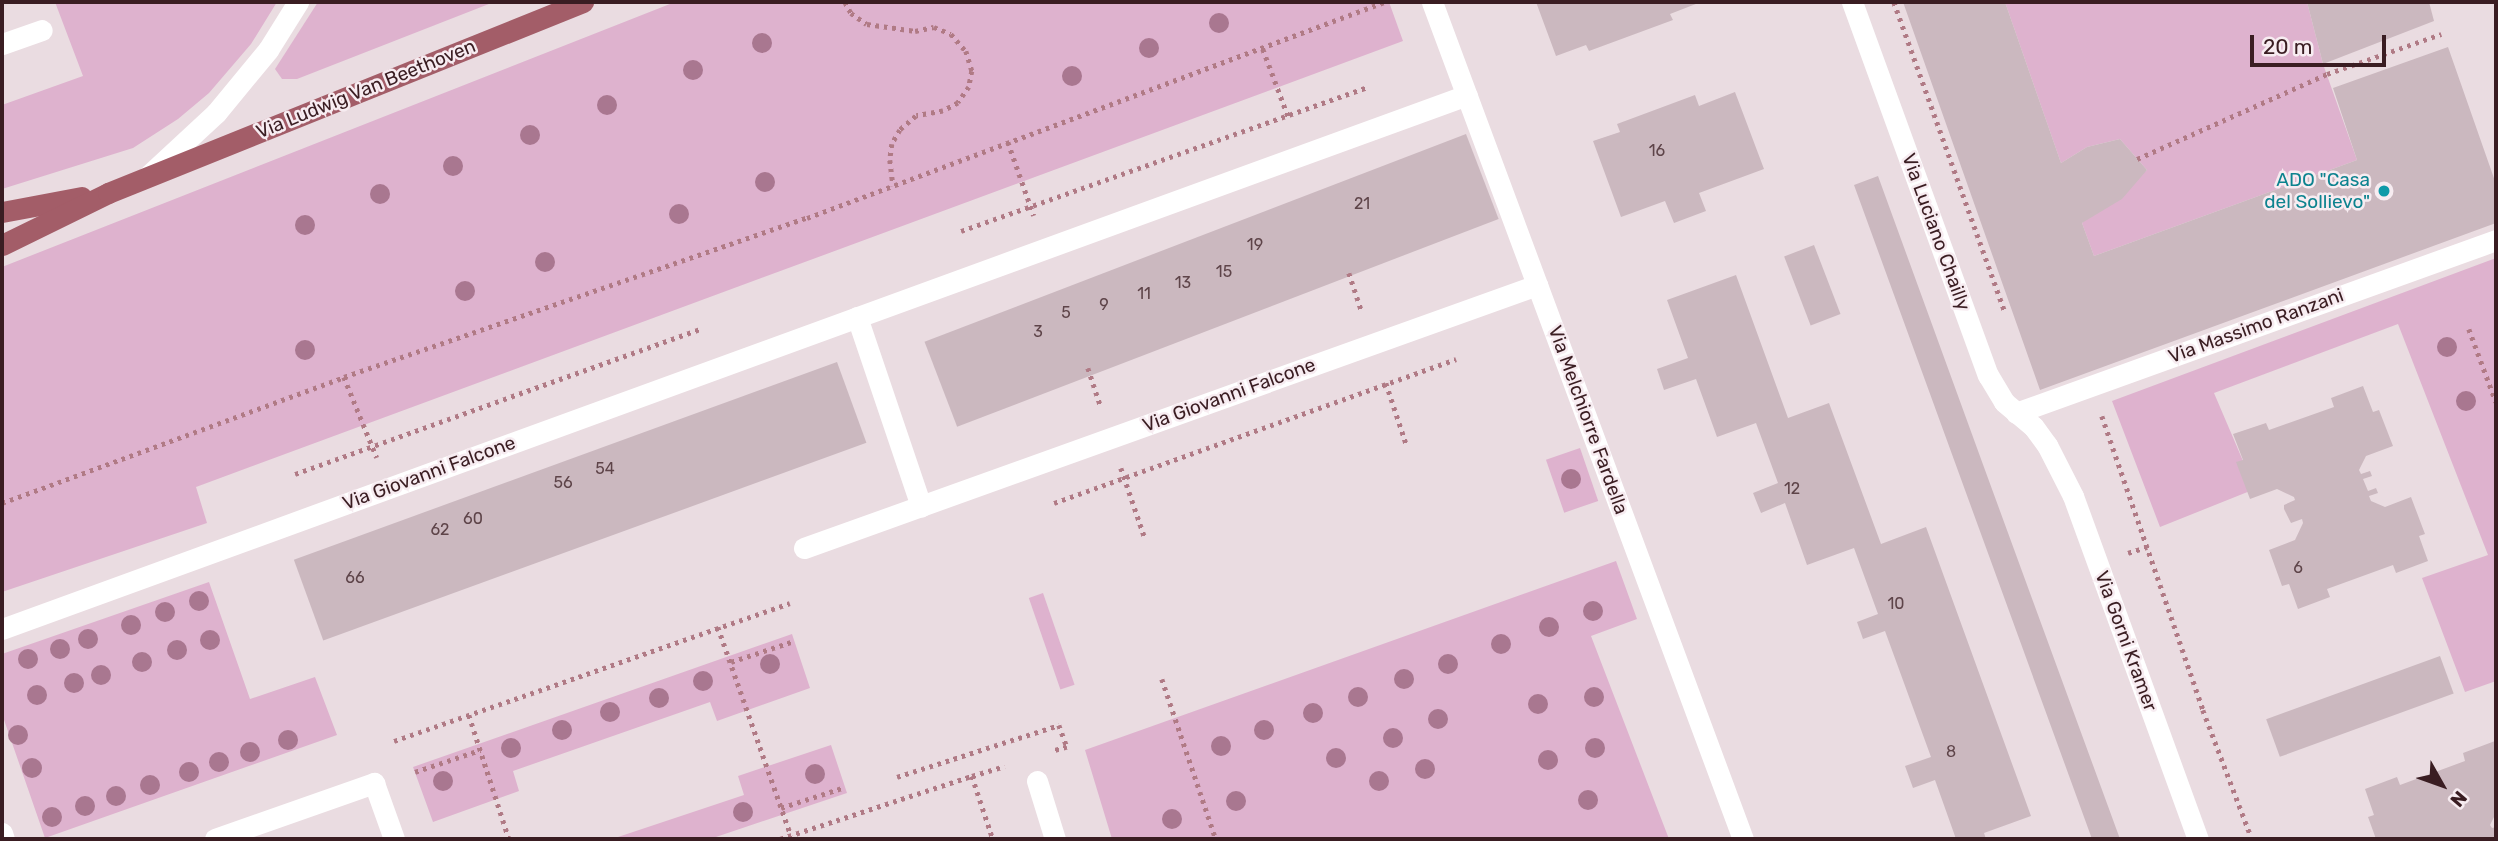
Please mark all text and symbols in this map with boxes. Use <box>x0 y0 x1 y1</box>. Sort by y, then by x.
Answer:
scale bar <box>2253 21 2390 65</box>
street label: Via Ludwig Van Beethoven <box>253 34 479 144</box>
text: 20 m <box>2263 34 2312 59</box>
house number: 16 <box>1649 141 1665 161</box>
street label: Via Luciano Chailly <box>1897 150 1975 314</box>
place label: ADO "Casa del Sollievo" <box>2264 169 2370 213</box>
marker: ADO "Casa del Sollievo" <box>2376 183 2392 199</box>
house number: 21 <box>1354 194 1370 214</box>
house number: 19 <box>1247 235 1263 255</box>
house number: 15 <box>1216 262 1232 282</box>
house number: 13 <box>1175 273 1191 293</box>
house number: 11 <box>1137 284 1151 304</box>
street label: Via Massimo Ranzani <box>2165 284 2347 368</box>
house number: 9 <box>1099 295 1109 315</box>
house number: 5 <box>1061 303 1071 323</box>
house number: 3 <box>1033 322 1043 342</box>
street label: Via Melchiorre Fardella <box>1543 322 1633 518</box>
street label: Via Giovanni Falcone <box>1139 353 1319 437</box>
street label: Via Giovanni Falcone <box>339 431 519 515</box>
house number: 54 <box>595 459 615 479</box>
house number: 56 <box>553 473 573 493</box>
house number: 12 <box>1784 479 1800 499</box>
house number: 60 <box>463 509 483 529</box>
house number: 62 <box>430 520 450 540</box>
house number: 6 <box>2293 558 2303 578</box>
house number: 66 <box>345 568 365 588</box>
street label: Via Gorni Kramer <box>2090 568 2162 714</box>
house number: 10 <box>1887 594 1905 614</box>
house number: 8 <box>1946 742 1956 762</box>
north arrow <box>2407 750 2477 820</box>
text: N <box>2445 786 2472 811</box>

